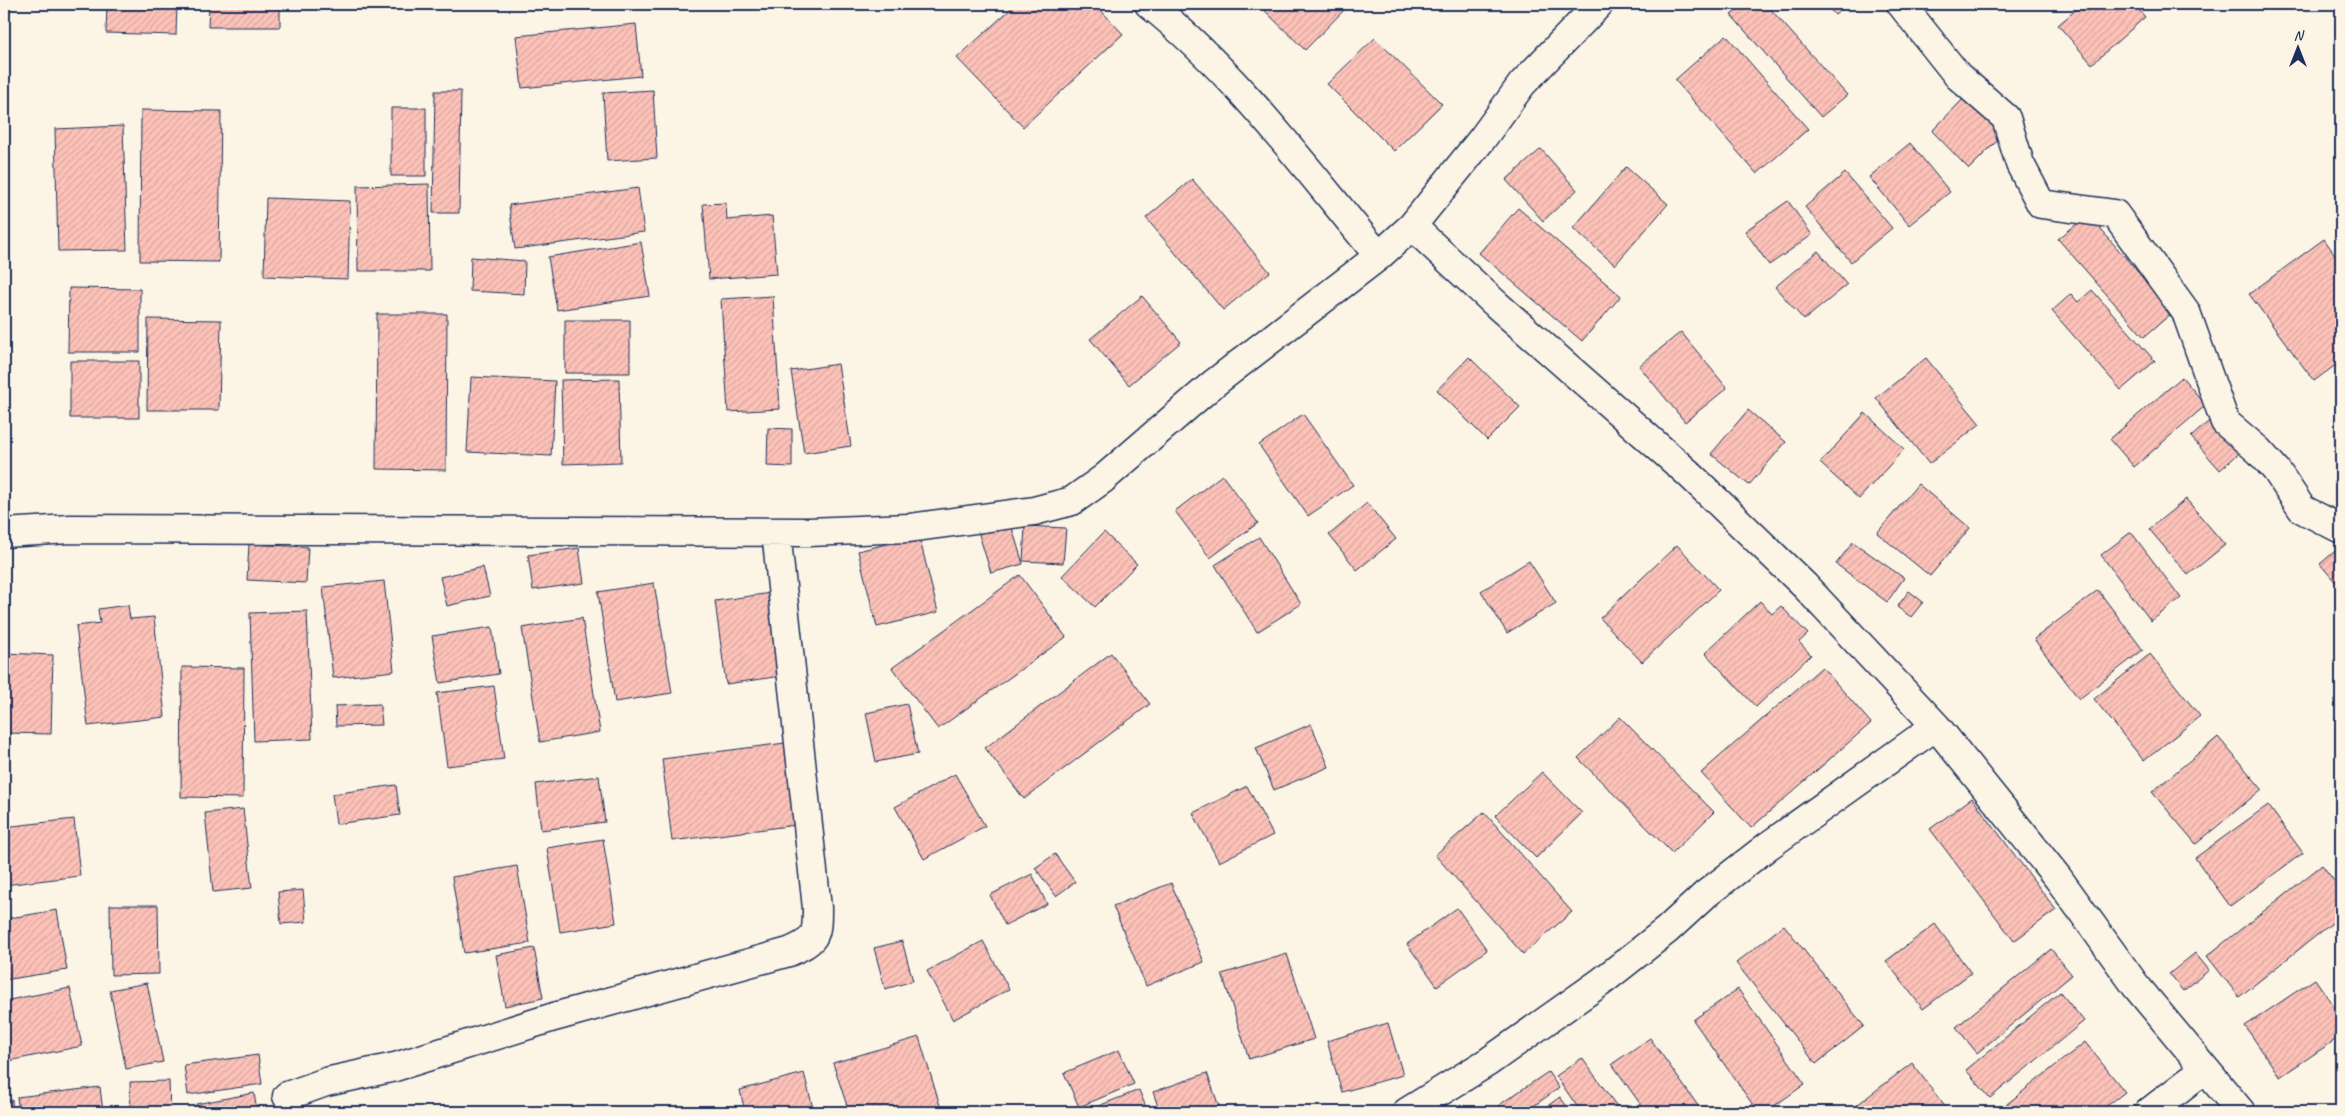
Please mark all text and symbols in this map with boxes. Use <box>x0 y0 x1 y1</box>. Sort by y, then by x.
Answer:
north arrow <box>2272 22 2322 72</box>
text: N <box>2294 27 2305 44</box>

